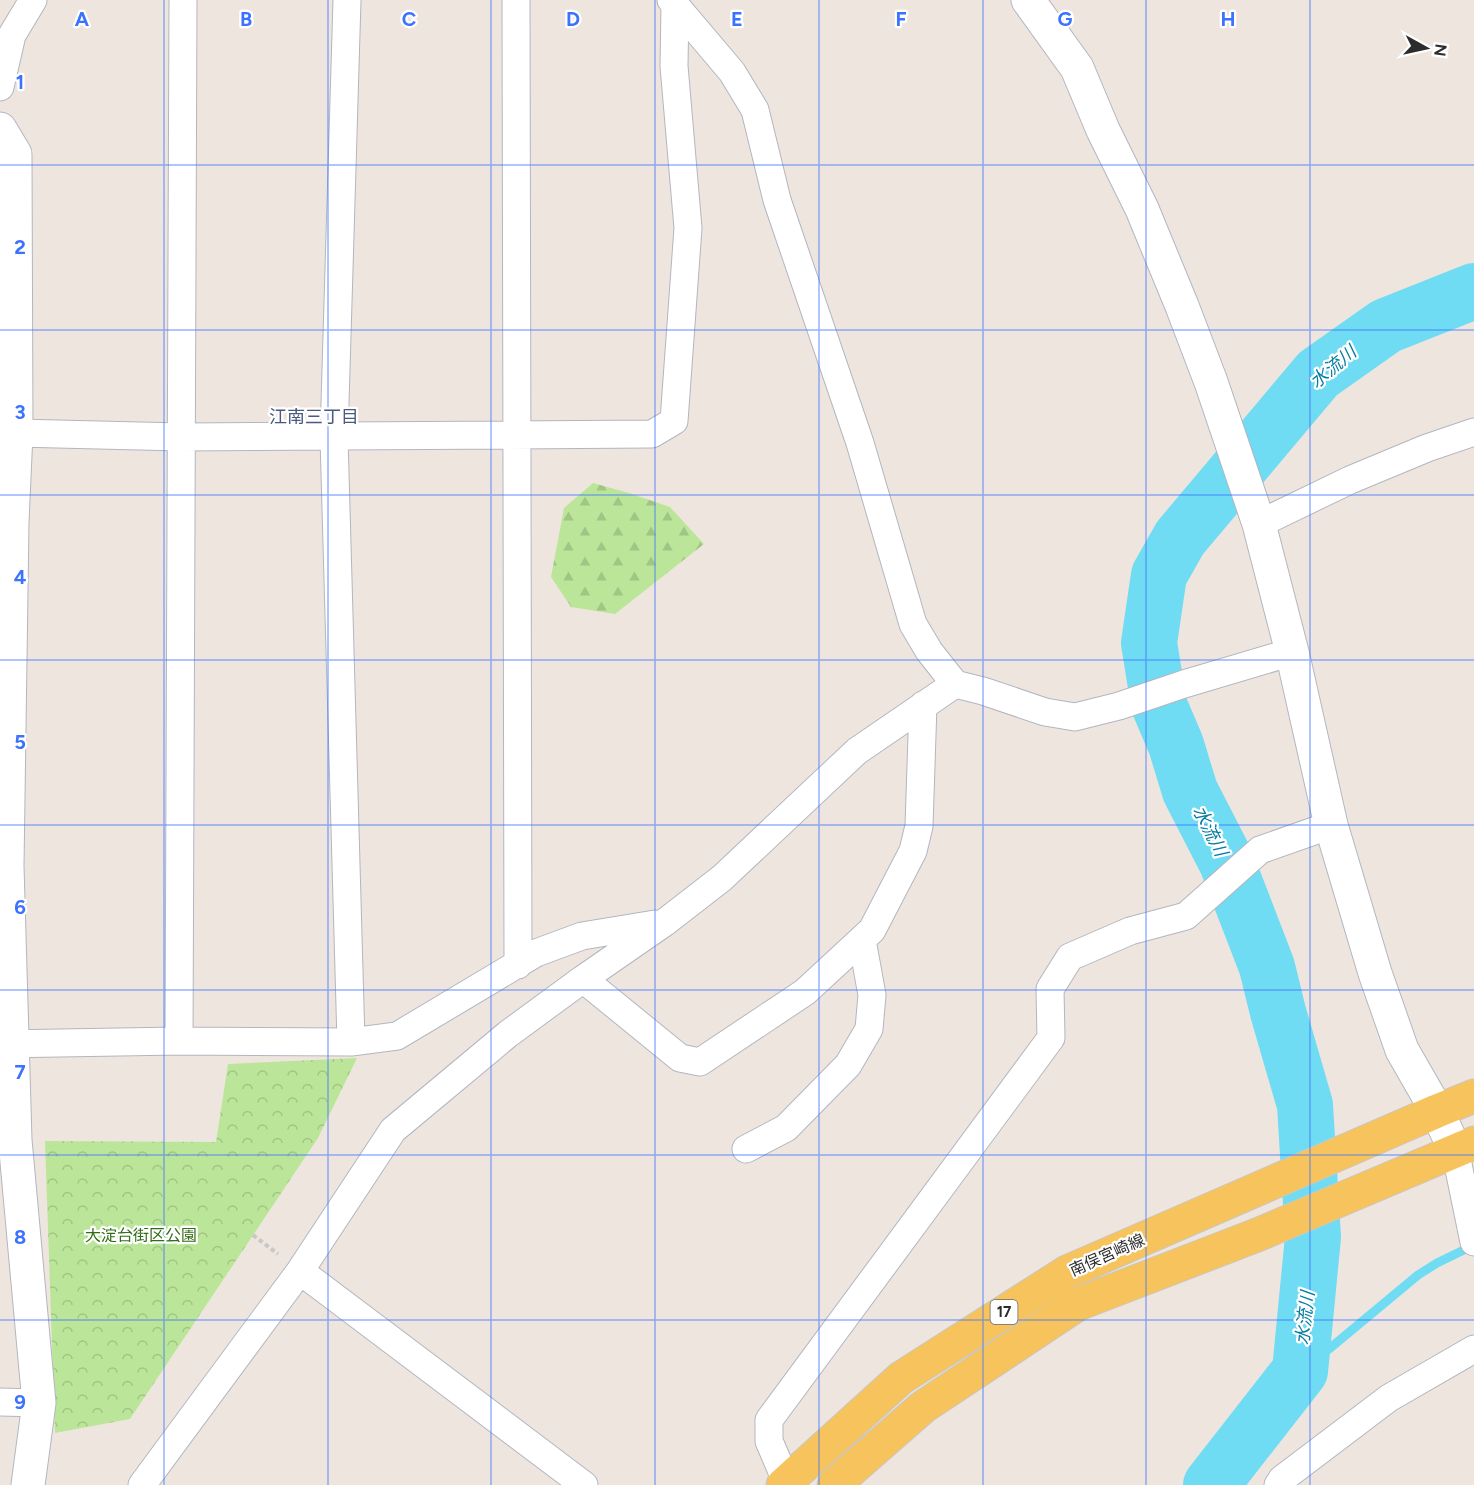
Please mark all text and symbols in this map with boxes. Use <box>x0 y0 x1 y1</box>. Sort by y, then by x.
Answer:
text: A <box>75 7 90 31</box>
text: B <box>240 7 252 31</box>
text: C <box>402 7 416 31</box>
text: D <box>566 7 580 31</box>
text: E <box>731 7 743 31</box>
text: F <box>895 7 907 31</box>
text: G <box>1058 7 1073 31</box>
text: H <box>1221 7 1236 31</box>
north arrow <box>1396 18 1456 78</box>
text: N <box>1430 43 1451 57</box>
text: 1 <box>16 70 24 94</box>
text: 2 <box>14 235 26 259</box>
water label: 水流川 <box>1305 340 1362 393</box>
text: 3 <box>14 400 26 424</box>
district label: 江南三丁目 <box>269 406 359 428</box>
text: 4 <box>14 565 27 589</box>
text: 5 <box>14 730 26 754</box>
water label: 水流川 <box>1188 802 1233 862</box>
text: 6 <box>14 895 26 919</box>
text: 7 <box>14 1060 26 1084</box>
text: 8 <box>14 1225 26 1249</box>
park label: 大淀台街区公園 <box>85 1226 197 1245</box>
street label: 南俣宮崎線 <box>1067 1230 1147 1280</box>
water label: 水流川 <box>1291 1288 1319 1346</box>
road number: 17 <box>990 1300 1018 1324</box>
text: 9 <box>14 1390 26 1414</box>

